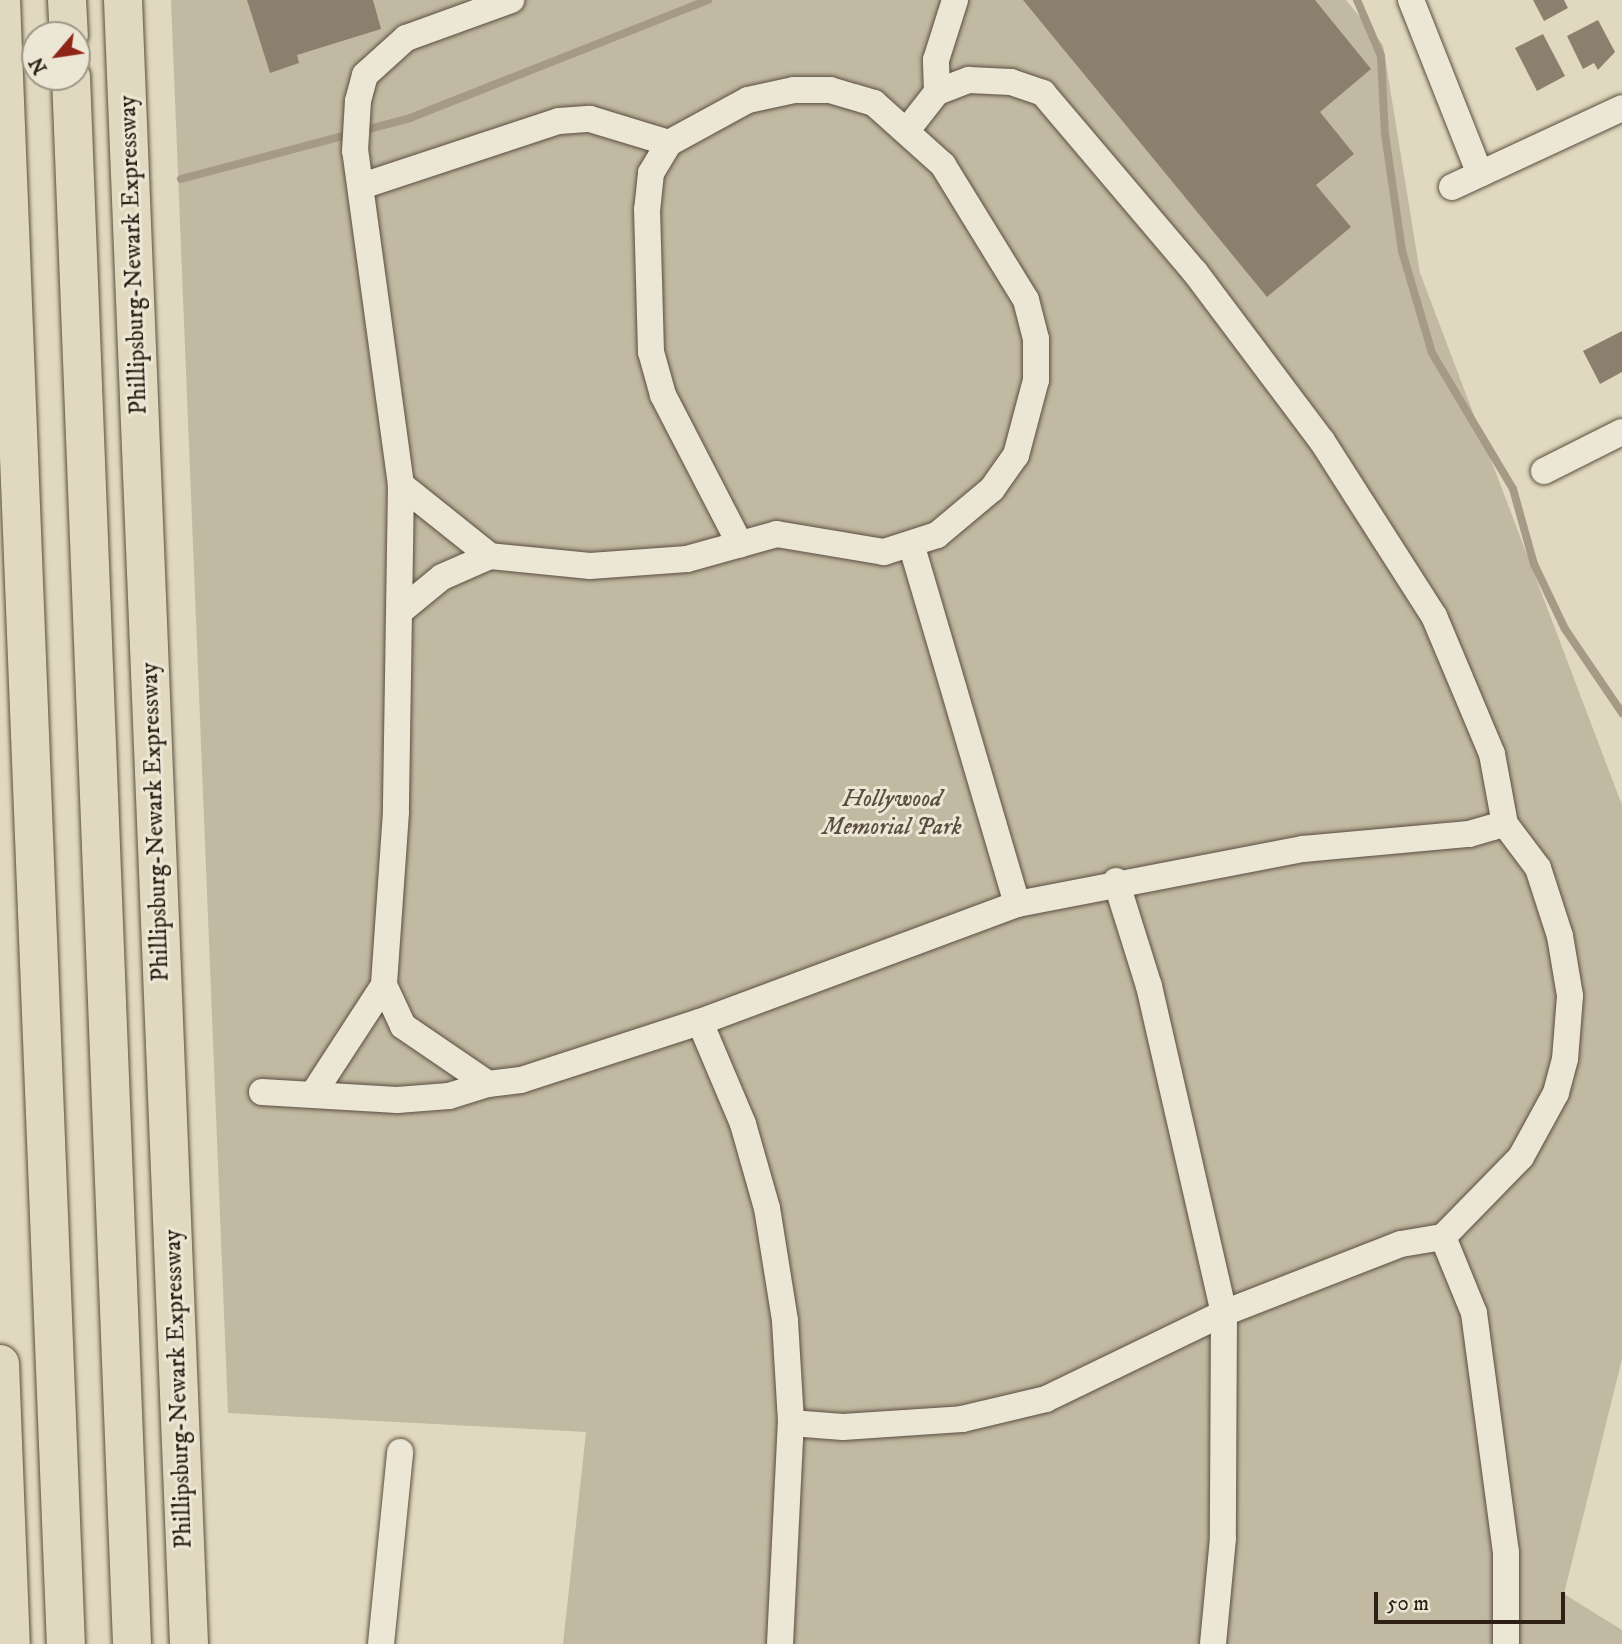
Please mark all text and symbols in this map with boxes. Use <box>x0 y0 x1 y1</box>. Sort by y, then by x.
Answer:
north arrow <box>21 21 91 91</box>
text: N <box>25 53 53 78</box>
street label: Phillipsburg-Newark Expressway <box>114 95 154 415</box>
street label: Phillipsburg-Newark Expressway <box>136 662 176 982</box>
park label: Hollywood Memorial Park <box>822 786 962 842</box>
street label: Phillipsburg-Newark Expressway <box>159 1229 199 1549</box>
scale bar <box>1377 1578 1568 1622</box>
text: 50 m <box>1387 1591 1429 1617</box>

